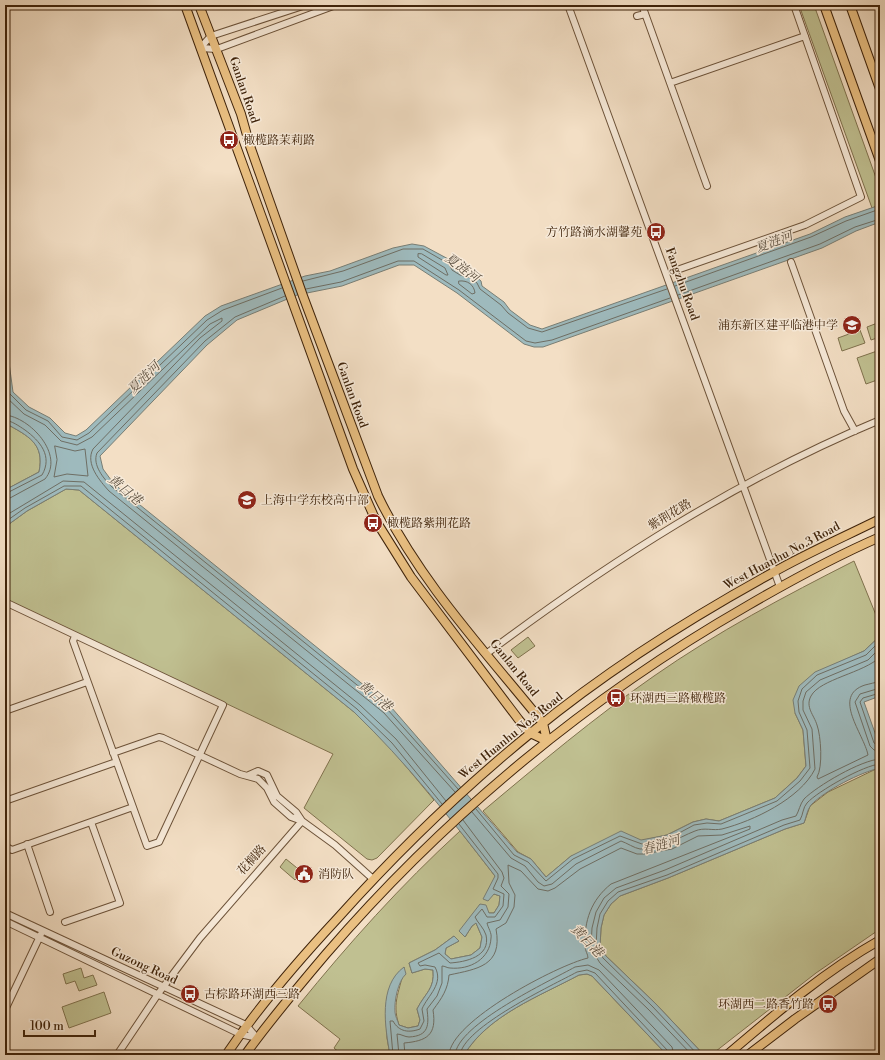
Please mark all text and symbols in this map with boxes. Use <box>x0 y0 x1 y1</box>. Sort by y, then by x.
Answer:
street label: Ganlan Road <box>226 55 262 125</box>
bus stop icon: 橄榄路茉莉路 <box>218 129 240 151</box>
place label: 橄榄路茉莉路 <box>243 133 315 148</box>
bus stop icon: 方竹路滴水湖馨苑 <box>645 221 667 243</box>
place label: 方竹路滴水湖馨苑 <box>546 225 642 240</box>
water label: 夏涟河 <box>753 227 797 256</box>
street label: Fangzhu Road <box>662 245 702 323</box>
water label: 夏涟河 <box>442 250 484 287</box>
school or university icon: 浦东新区建平临港中学 <box>841 314 863 336</box>
place label: 浦东新区建平临港中学 <box>718 318 838 333</box>
water label: 夏涟河 <box>125 357 165 397</box>
street label: Ganlan Road <box>333 360 371 430</box>
water label: 黄日港 <box>105 471 147 510</box>
school or university icon: 上海中学东校高中部 <box>236 489 258 511</box>
place label: 上海中学东校高中部 <box>261 493 369 508</box>
street label: 紫荆花路 <box>646 496 694 534</box>
bus stop icon: 橄榄路紫荆花路 <box>362 512 384 534</box>
place label: 橄榄路紫荆花路 <box>387 516 471 531</box>
street label: West Huanhu No.3 Road <box>720 519 843 594</box>
street label: Ganlan Road <box>486 636 542 700</box>
water label: 黄日港 <box>355 677 397 716</box>
bus stop icon: 环湖西三路橄榄路 <box>605 687 627 709</box>
street label: West Huanhu No.3 Road <box>455 689 566 783</box>
place label: 环湖西三路橄榄路 <box>630 691 726 706</box>
water label: 春涟河 <box>640 831 684 858</box>
street label: 花榈路 <box>234 842 270 878</box>
public building icon: 消防队 <box>293 863 315 885</box>
place label: 消防队 <box>318 867 354 882</box>
water label: 黄日港 <box>568 921 608 962</box>
street label: Guzong Road <box>108 944 180 988</box>
bus stop icon: 古棕路环湖西三路 <box>179 983 201 1005</box>
place label: 古棕路环湖西三路 <box>204 987 300 1002</box>
bus stop icon: 环湖西二路香竹路 <box>817 993 839 1015</box>
place label: 环湖西二路香竹路 <box>718 997 814 1012</box>
scale bar <box>24 1012 95 1038</box>
text: 100 m <box>30 1019 64 1034</box>

